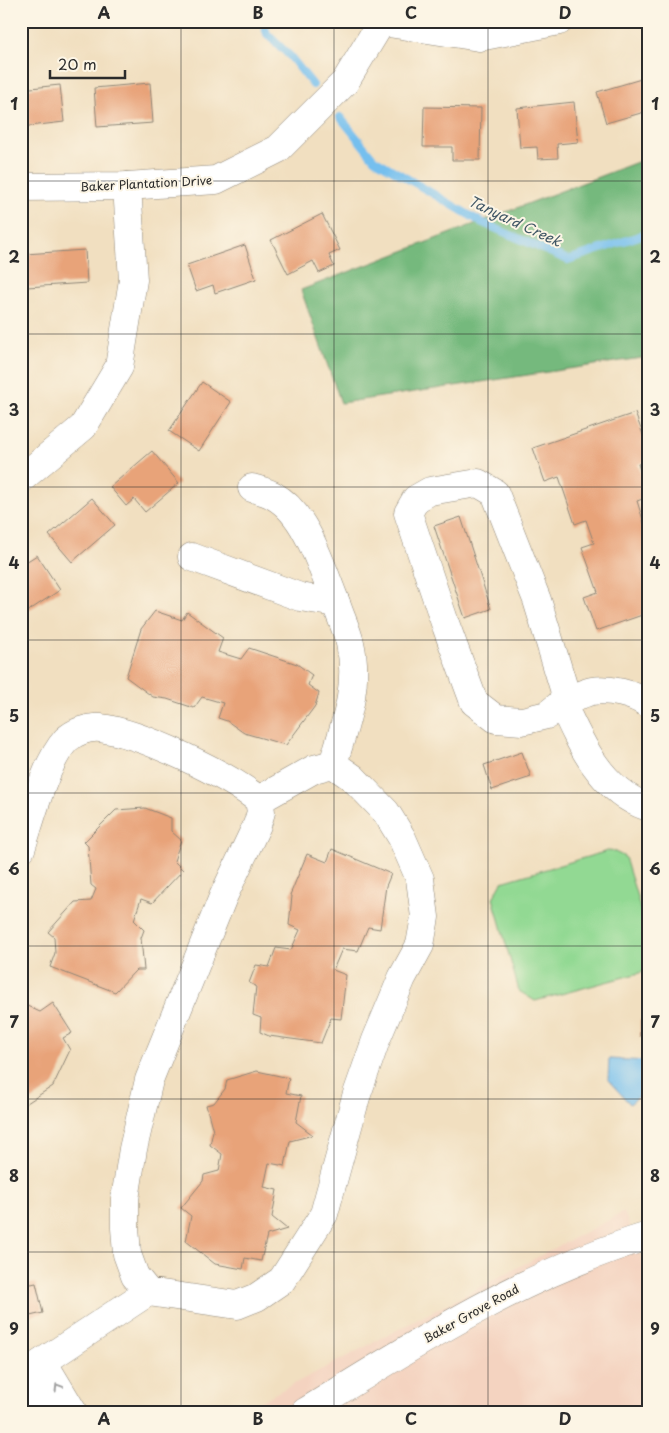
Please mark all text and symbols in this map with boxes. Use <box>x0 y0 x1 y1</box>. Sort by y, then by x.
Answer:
text: A <box>98 0 111 24</box>
text: B <box>253 0 264 24</box>
text: C <box>405 0 417 24</box>
text: D <box>559 0 571 24</box>
scale bar <box>50 48 125 80</box>
text: 20 m <box>58 52 97 75</box>
text: 1 <box>10 91 18 115</box>
text: 1 <box>651 91 659 115</box>
street label: Baker Plantation Drive <box>79 171 213 195</box>
water label: Tanyard Creek <box>465 190 566 252</box>
text: 2 <box>8 244 20 268</box>
text: 2 <box>649 244 661 268</box>
text: 3 <box>9 397 19 421</box>
text: 3 <box>650 397 660 421</box>
text: 4 <box>9 550 20 574</box>
text: 4 <box>650 550 661 574</box>
text: 5 <box>9 703 19 727</box>
text: 5 <box>650 703 660 727</box>
text: 6 <box>8 856 20 880</box>
text: 6 <box>649 856 661 880</box>
text: 7 <box>9 1009 19 1033</box>
text: 7 <box>650 1009 660 1033</box>
text: 8 <box>9 1163 19 1187</box>
text: 8 <box>650 1163 660 1187</box>
street label: Baker Grove Road <box>420 1279 522 1347</box>
text: 9 <box>9 1316 19 1340</box>
text: 9 <box>650 1316 660 1340</box>
one-way arrow <box>55 1383 65 1392</box>
text: A <box>98 1406 111 1430</box>
text: B <box>253 1406 264 1430</box>
text: C <box>405 1406 417 1430</box>
text: D <box>559 1406 571 1430</box>

